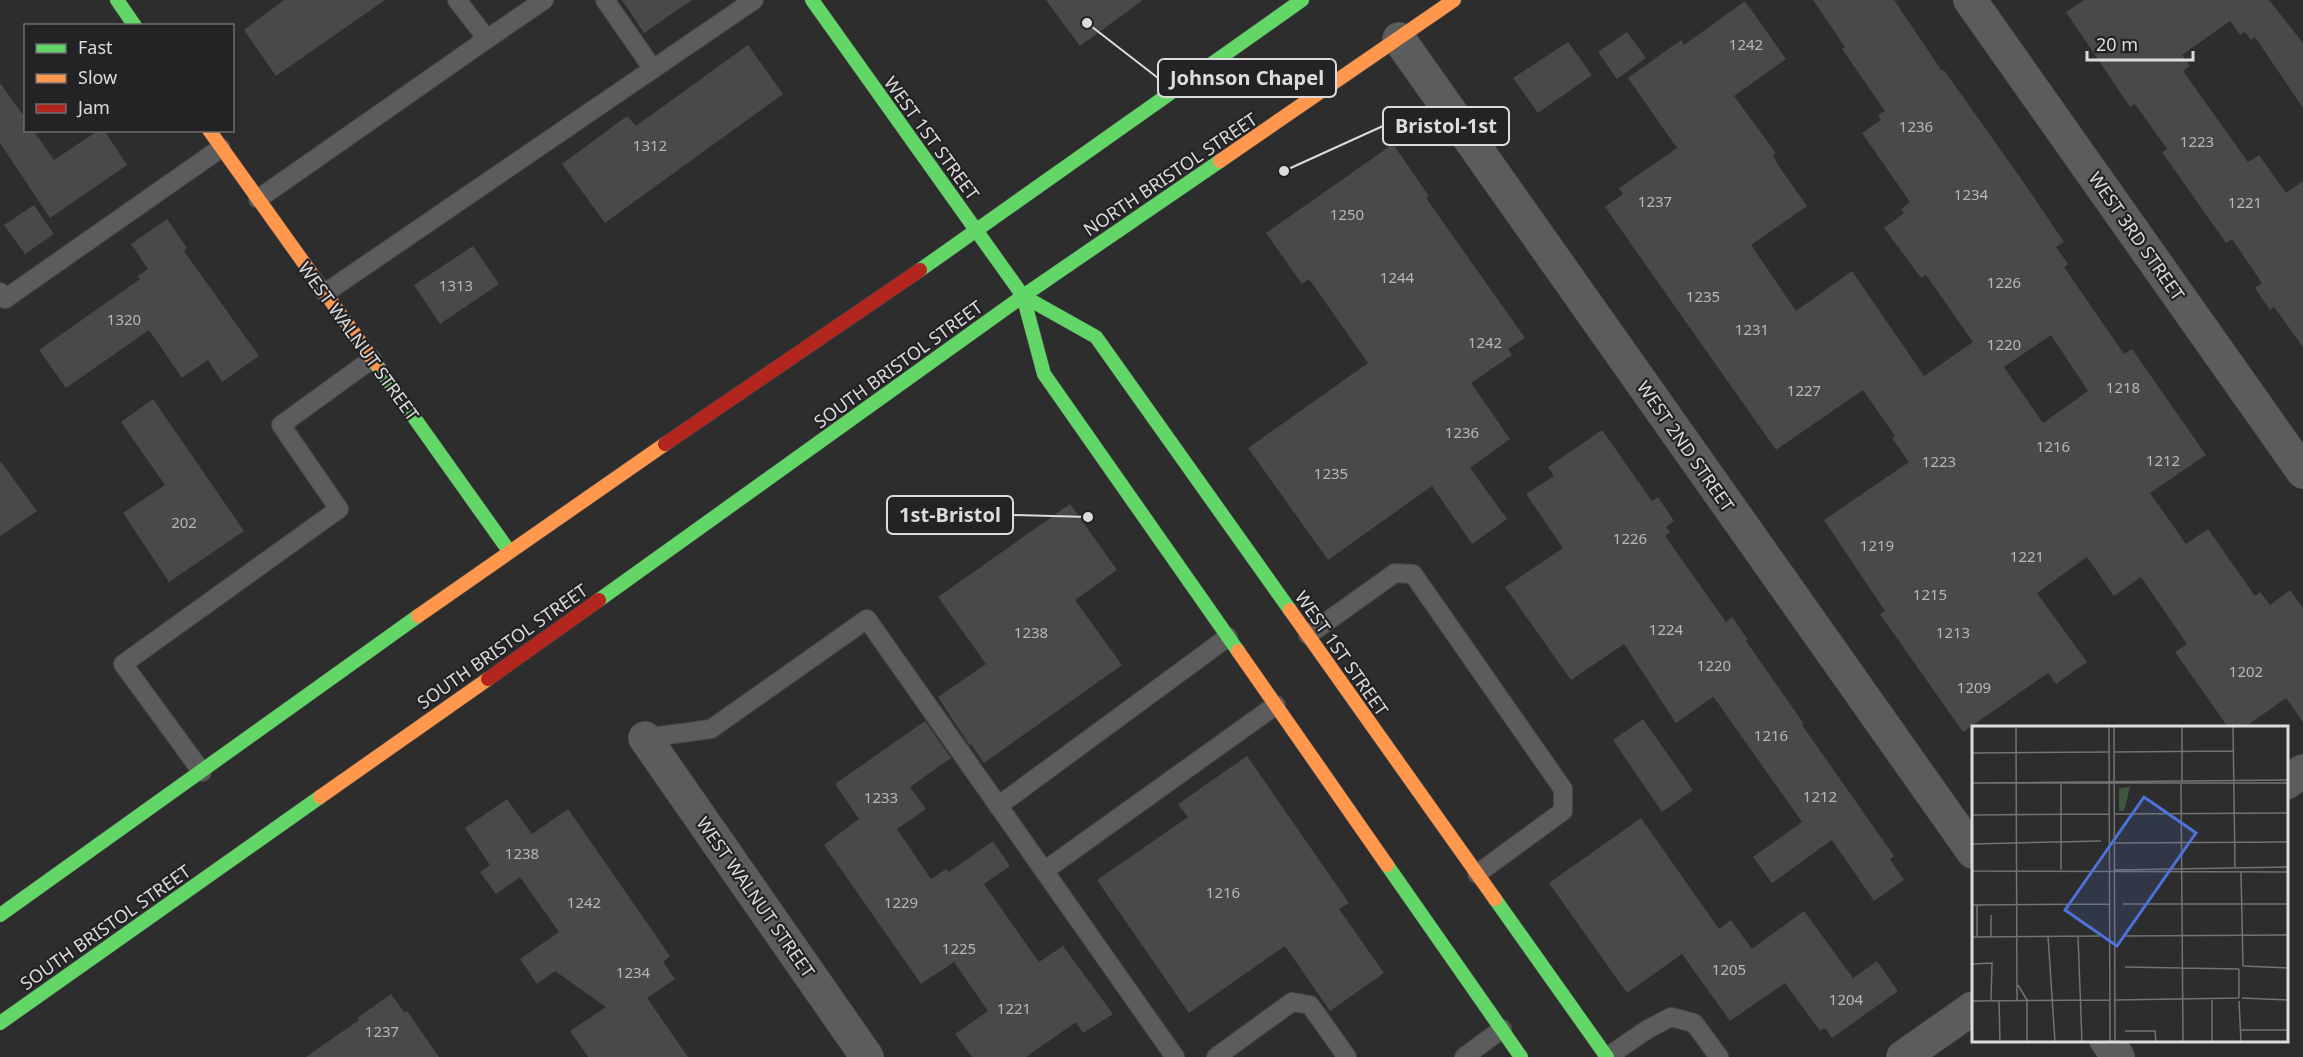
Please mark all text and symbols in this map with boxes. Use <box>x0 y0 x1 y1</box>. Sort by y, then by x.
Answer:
legend <box>24 24 234 132</box>
scale bar <box>2087 24 2194 62</box>
text: 20 m <box>2096 32 2138 56</box>
house number: 1242 <box>1729 34 1763 54</box>
text: Fast <box>78 35 113 59</box>
callout: Johnson Chapel <box>1158 59 1336 97</box>
text: Johnson Chapel <box>1168 64 1324 91</box>
text: Slow <box>78 65 117 89</box>
street label: WEST 1ST STREET <box>879 71 985 205</box>
text: Jam <box>76 95 110 119</box>
street label: NORTH BRISTOL STREET <box>1078 107 1262 241</box>
callout: Bristol-1st <box>1383 107 1509 145</box>
text: Bristol-1st <box>1395 112 1497 139</box>
house number: 1236 <box>1899 116 1933 136</box>
house number: 1223 <box>2180 131 2214 151</box>
house number: 1312 <box>633 135 667 155</box>
street label: WEST 3RD STREET <box>2084 167 2190 305</box>
house number: 1234 <box>1954 184 1989 204</box>
house number: 1237 <box>1638 191 1672 211</box>
house number: 1221 <box>2228 192 2262 212</box>
house number: 1250 <box>1330 204 1364 224</box>
street label: WEST WALNUT STREET <box>293 257 425 425</box>
house number: 1244 <box>1380 267 1415 287</box>
house number: 1226 <box>1987 272 2021 292</box>
house number: 1313 <box>439 275 473 295</box>
house number: 1235 <box>1686 286 1720 306</box>
street label: SOUTH BRISTOL STREET <box>809 295 987 433</box>
house number: 1320 <box>107 309 141 329</box>
house number: 1231 <box>1735 319 1769 339</box>
house number: 1242 <box>1468 332 1502 352</box>
house number: 1220 <box>1987 334 2021 354</box>
street label: WEST 2ND STREET <box>1632 376 1740 516</box>
house number: 1218 <box>2106 377 2140 397</box>
house number: 1227 <box>1787 380 1821 400</box>
house number: 1236 <box>1445 422 1479 442</box>
house number: 1216 <box>2036 436 2070 456</box>
house number: 1212 <box>2146 450 2180 470</box>
house number: 1223 <box>1922 451 1956 471</box>
house number: 1235 <box>1314 463 1348 483</box>
callout: 1st-Bristol <box>887 496 1013 534</box>
text: 1st-Bristol <box>899 501 1001 528</box>
house number: 202 <box>171 512 197 532</box>
house number: 1226 <box>1613 528 1647 548</box>
house number: 1219 <box>1860 535 1894 555</box>
house number: 1221 <box>2010 546 2044 566</box>
street label: SOUTH BRISTOL STREET <box>412 578 592 714</box>
house number: 1215 <box>1913 584 1947 604</box>
street label: WEST 1ST STREET <box>1290 586 1394 720</box>
house number: 1224 <box>1649 619 1684 639</box>
house number: 1238 <box>1014 622 1048 642</box>
house number: 1213 <box>1936 622 1970 642</box>
house number: 1220 <box>1697 655 1731 675</box>
house number: 1202 <box>2229 661 2263 681</box>
house number: 1209 <box>1957 677 1991 697</box>
house number: 1216 <box>1754 725 1788 745</box>
inset map <box>1972 726 2288 1042</box>
house number: 1212 <box>1803 786 1837 806</box>
house number: 1233 <box>864 787 898 807</box>
street label: WEST WALNUT STREET <box>691 812 821 982</box>
house number: 1238 <box>505 843 539 863</box>
street label: SOUTH BRISTOL STREET <box>15 859 195 995</box>
house number: 1216 <box>1206 882 1240 902</box>
house number: 1242 <box>567 892 601 912</box>
house number: 1229 <box>884 892 918 912</box>
house number: 1225 <box>942 938 976 958</box>
house number: 1205 <box>1712 959 1746 979</box>
house number: 1234 <box>616 962 651 982</box>
house number: 1204 <box>1829 989 1864 1009</box>
house number: 1221 <box>997 998 1031 1018</box>
house number: 1237 <box>365 1021 399 1041</box>

